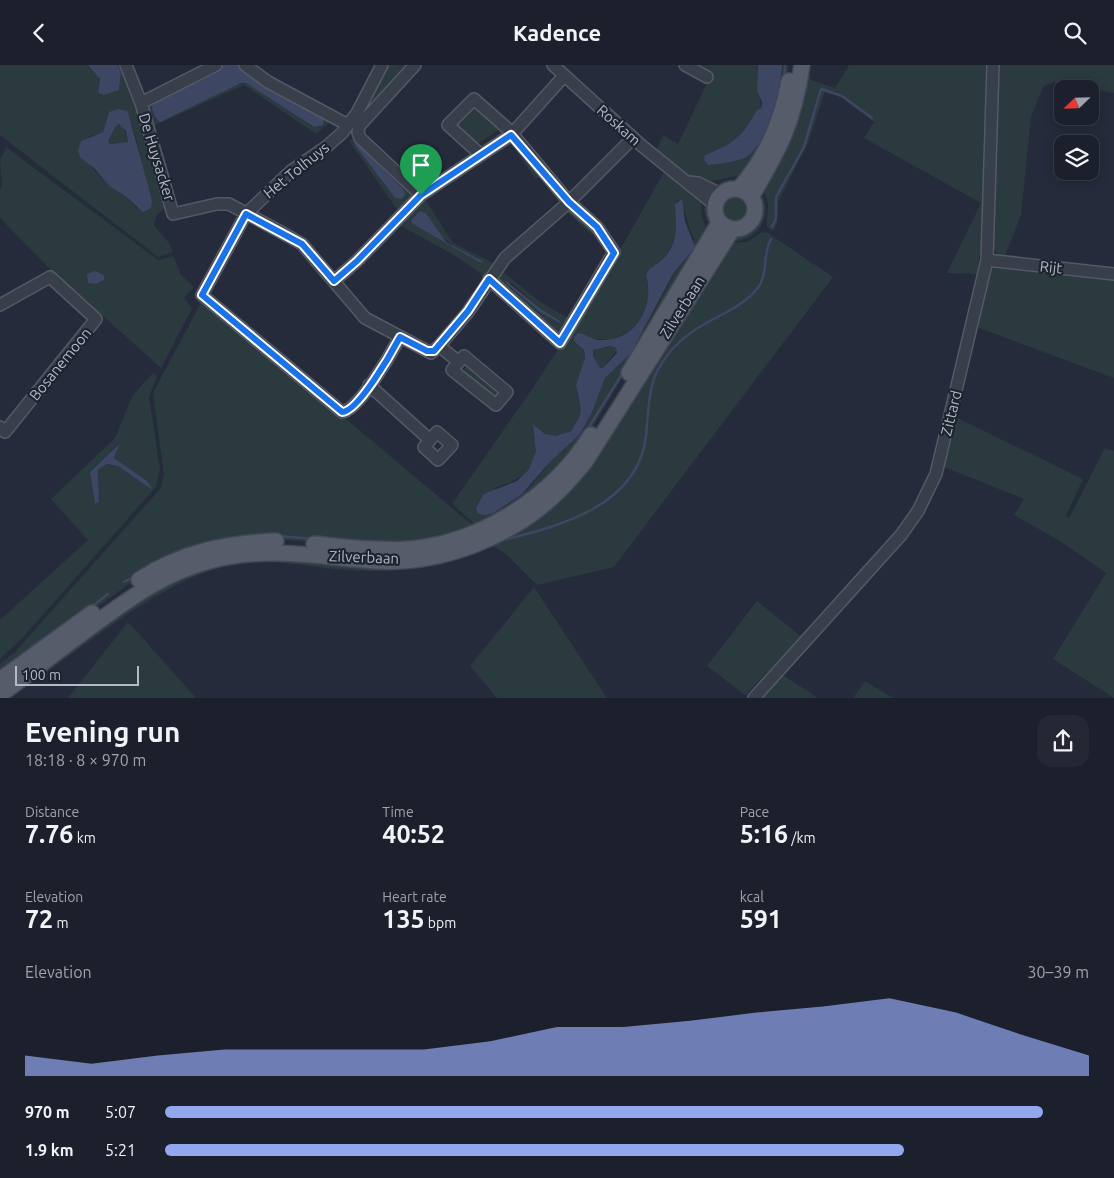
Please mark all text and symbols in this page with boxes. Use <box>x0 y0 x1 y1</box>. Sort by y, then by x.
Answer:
icon: back <box>25 19 53 47</box>
icon: search <box>1061 19 1089 47</box>
text: Kadence <box>513 20 601 45</box>
north arrow <box>1054 80 1099 125</box>
map controls <box>1054 80 1099 180</box>
street label: Roskam <box>594 101 644 149</box>
street label: De Huysacker <box>136 111 179 203</box>
button: layers <box>1054 135 1099 180</box>
street label: Het Tolhuys <box>260 138 332 202</box>
pin <box>400 144 442 195</box>
icon: arrive <box>407 151 435 179</box>
street label: Rijt <box>1039 257 1063 277</box>
street label: Zilverbaan <box>656 273 708 341</box>
street label: Bosanemoon <box>26 324 94 404</box>
street label: Zittard <box>937 389 965 437</box>
street label: Zilverbaan <box>329 547 399 567</box>
scale bar <box>15 663 139 686</box>
text: 100 m <box>22 667 61 683</box>
button: share <box>1037 715 1089 767</box>
text: Evening run <box>25 716 180 747</box>
text: 18:18 · 8 × 970 m <box>25 751 146 769</box>
text: Distance <box>25 804 79 820</box>
text: Time <box>382 804 414 820</box>
text: Pace <box>740 804 769 820</box>
text: 7.76 <box>25 820 73 848</box>
text: 40:52 <box>382 820 445 848</box>
text: 5:16 <box>740 820 788 848</box>
text: km <box>73 830 96 846</box>
text: /km <box>788 830 816 846</box>
text: Elevation <box>25 889 83 905</box>
text: Heart rate <box>382 889 447 905</box>
text: kcal <box>740 889 764 905</box>
text: 72 <box>25 905 53 933</box>
text: 135 <box>382 905 425 933</box>
text: 591 <box>740 905 782 933</box>
text: m <box>53 915 69 931</box>
text: bpm <box>425 915 456 931</box>
text: Elevation <box>25 963 92 981</box>
text: 30–39 m <box>1027 963 1089 981</box>
text: 970 m <box>25 1103 70 1121</box>
text: 5:07 <box>105 1103 136 1121</box>
text: 1.9 km <box>25 1141 74 1159</box>
text: 5:21 <box>105 1141 136 1159</box>

